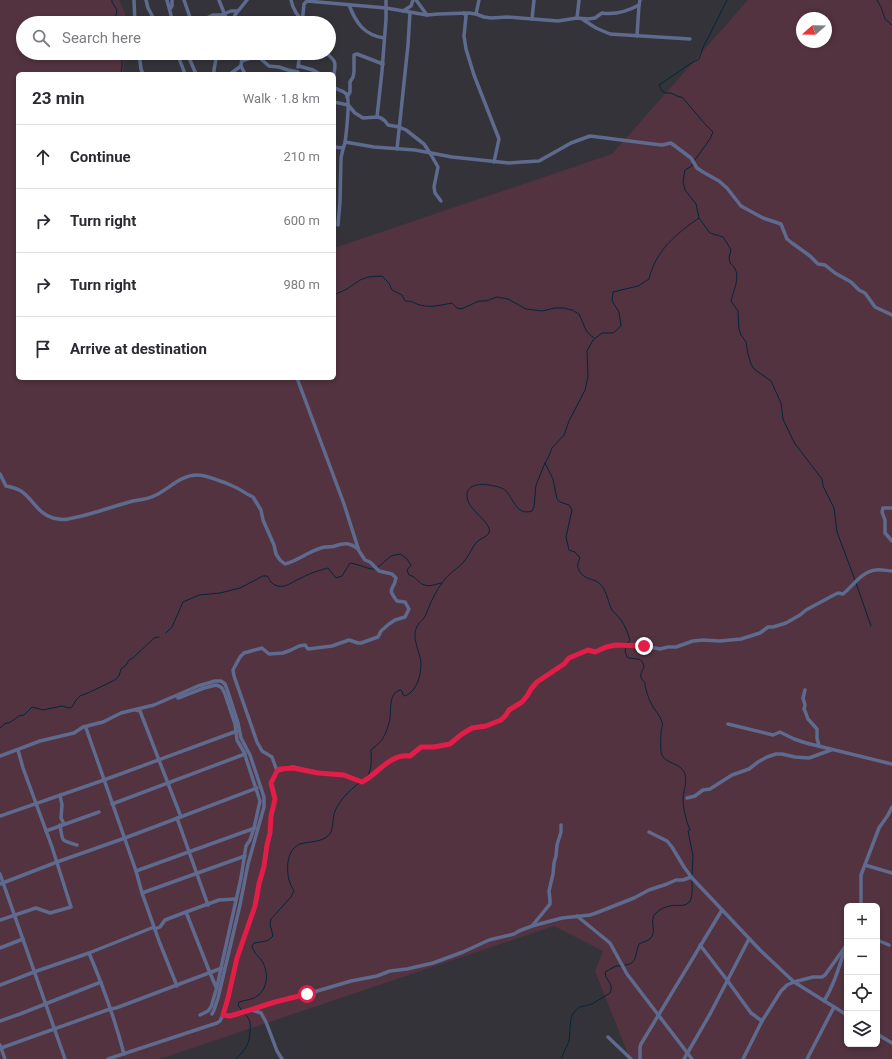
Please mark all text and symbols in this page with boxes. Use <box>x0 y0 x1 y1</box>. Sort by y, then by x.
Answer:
north arrow <box>796 12 832 48</box>
search box <box>16 16 336 60</box>
icon: search <box>30 27 52 49</box>
text: Search here <box>62 29 141 47</box>
text: 23 min <box>32 88 85 108</box>
text: Walk · 1.8 km <box>243 91 320 106</box>
icon: ahead <box>32 146 54 168</box>
text: Continue <box>70 148 131 166</box>
text: 210 m <box>283 149 320 164</box>
icon: right <box>32 210 54 232</box>
text: Turn right <box>70 212 136 230</box>
text: 600 m <box>283 213 320 228</box>
icon: right <box>32 274 54 296</box>
text: Turn right <box>70 276 136 294</box>
text: 980 m <box>283 277 320 292</box>
icon: arrive <box>32 338 54 360</box>
text: Arrive at destination <box>70 340 207 358</box>
route end <box>635 637 653 655</box>
map controls <box>844 903 880 1047</box>
button: + <box>844 903 880 939</box>
button: − <box>844 939 880 975</box>
button: locate <box>844 975 880 1011</box>
route start <box>298 985 316 1003</box>
button: layers <box>844 1011 880 1047</box>

